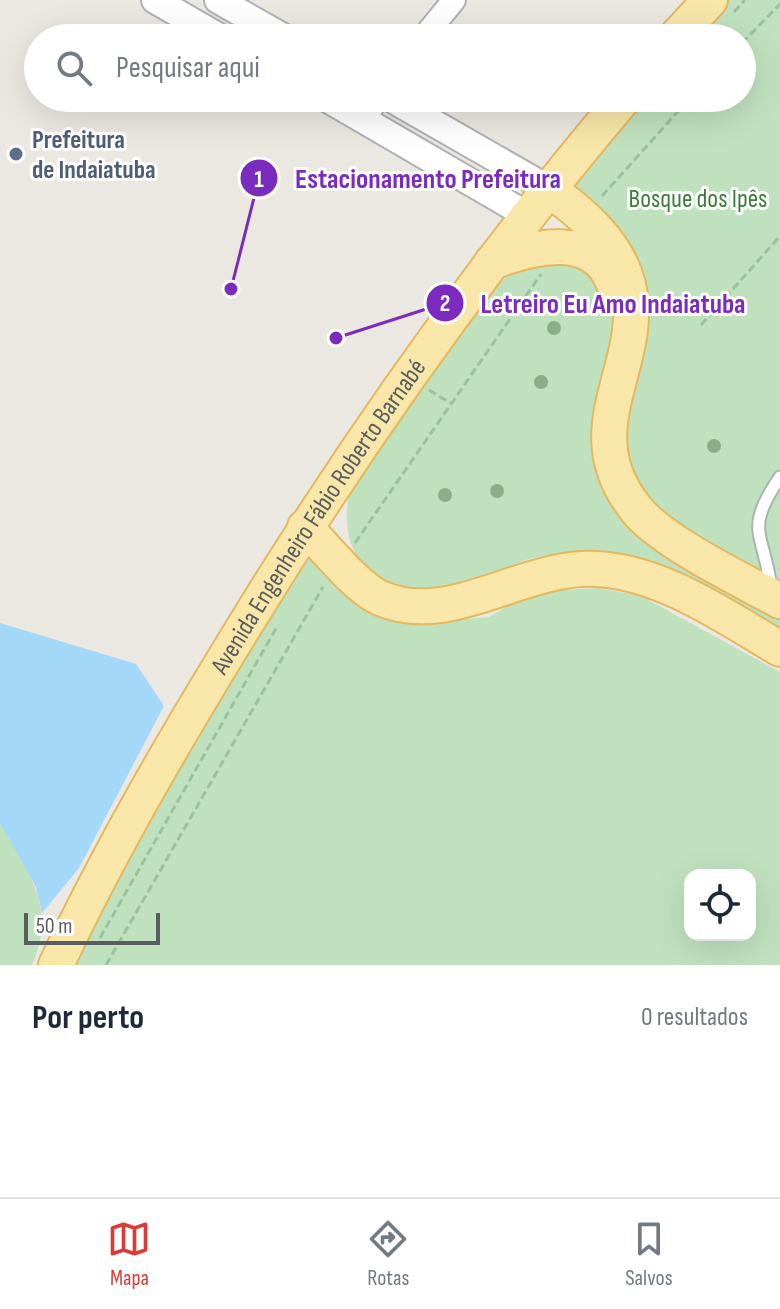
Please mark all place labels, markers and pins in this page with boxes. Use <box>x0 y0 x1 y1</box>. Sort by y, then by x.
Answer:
place label: Prefeitura de Indaiatuba <box>32 125 156 186</box>
marker: Prefeitura de Indaiatuba <box>7 145 25 163</box>
callout: Estacionamento Prefeitura <box>239 152 577 204</box>
callout: Letreiro Eu Amo Indaiatuba <box>425 277 762 329</box>

